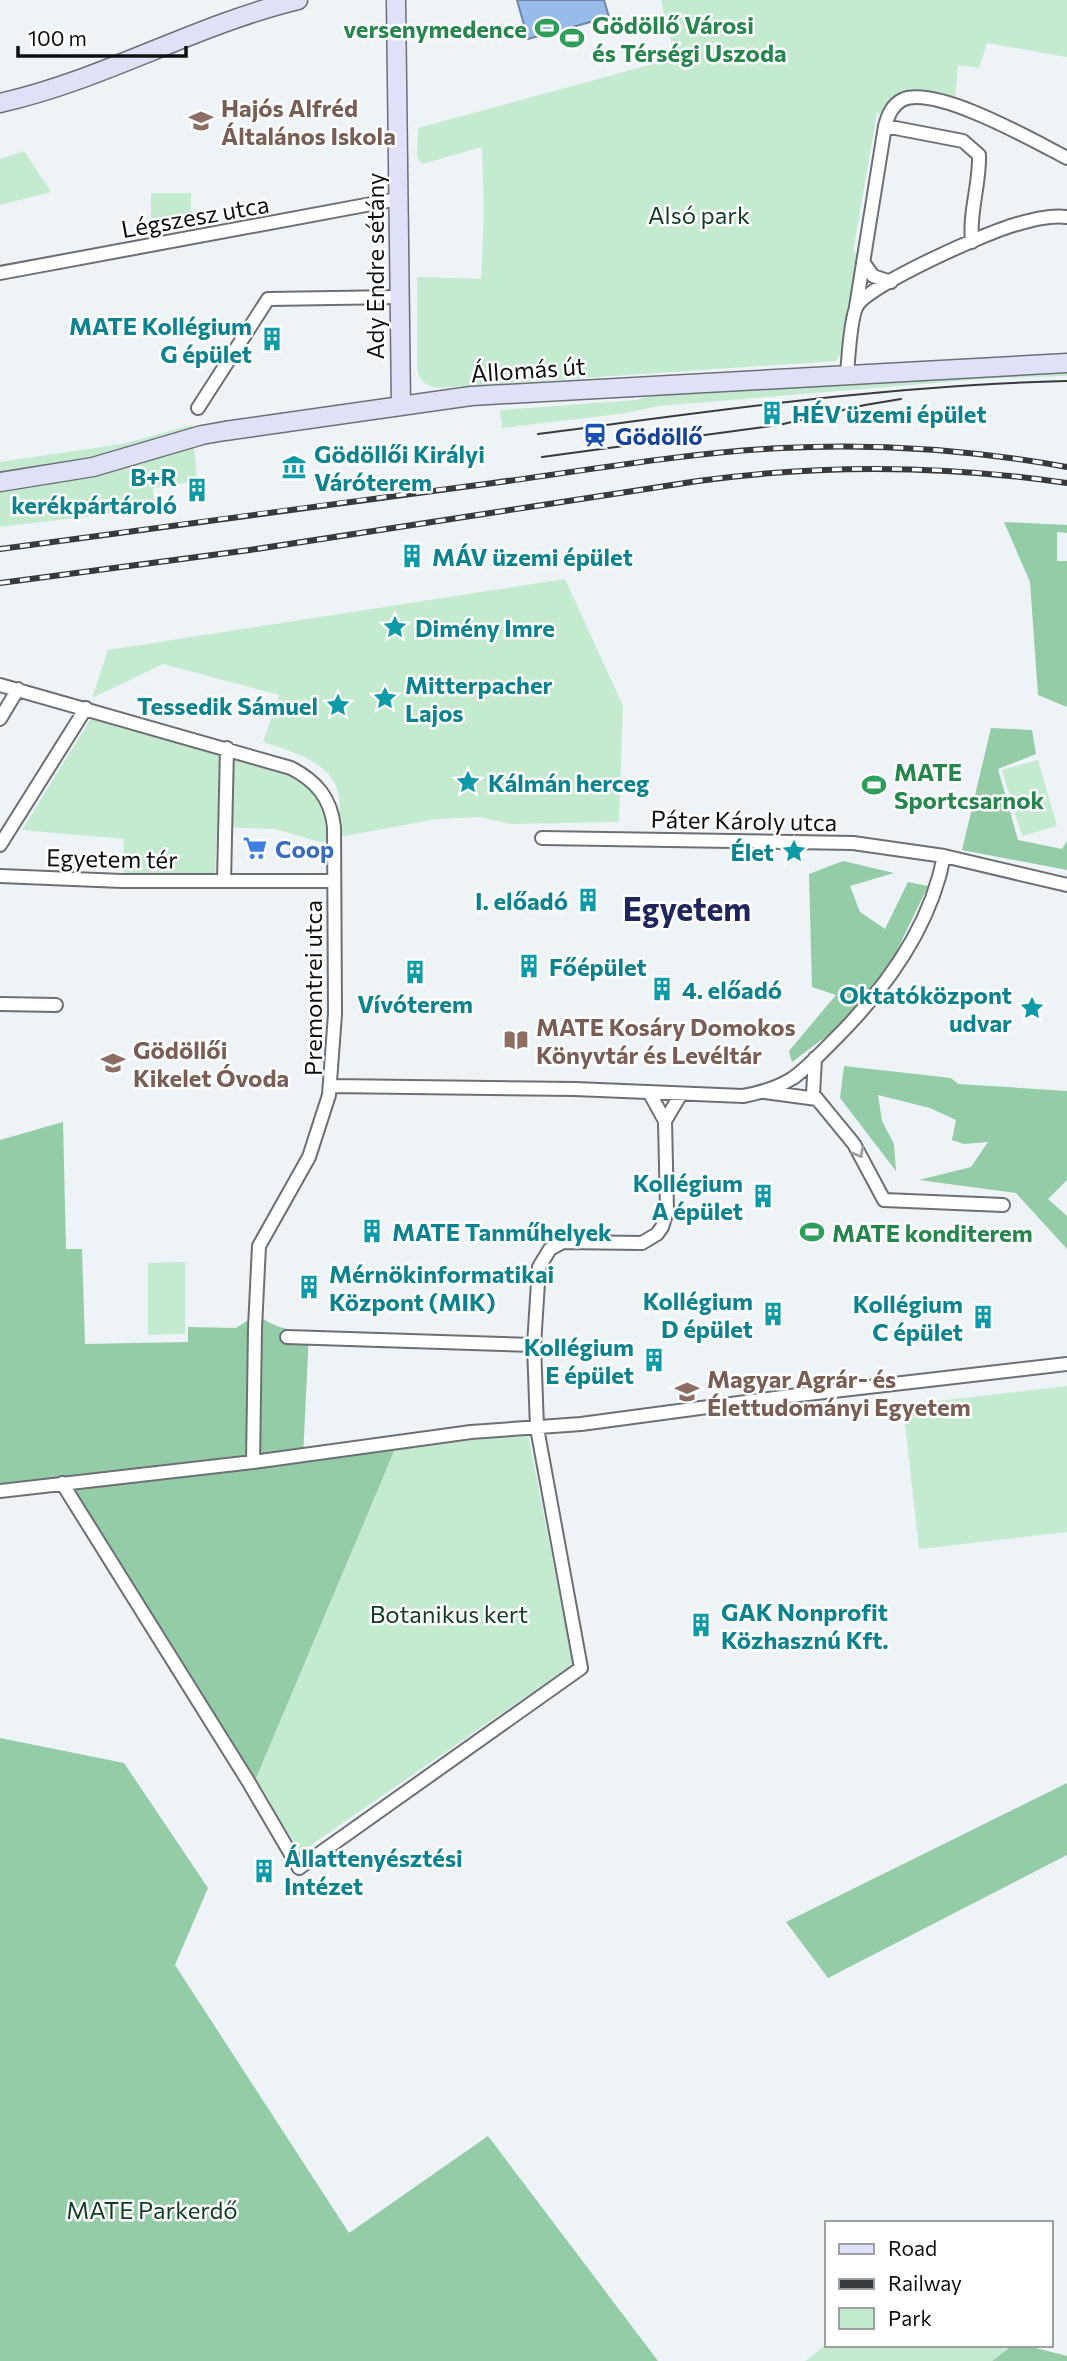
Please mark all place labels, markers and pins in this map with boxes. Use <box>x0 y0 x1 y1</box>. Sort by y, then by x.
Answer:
place label: Gödöllő Városi és Térségi Uszoda <box>592 10 787 67</box>
place label: versenymedence <box>343 14 527 43</box>
sports icon: versenymedence <box>533 14 561 42</box>
sports icon: Gödöllő Városi és Térségi Uszoda <box>558 24 586 52</box>
place label: Hajós Alfréd Általános Iskola <box>221 93 396 150</box>
school or university icon: Hajós Alfréd Általános Iskola <box>187 107 215 135</box>
place label: MATE Kollégium G épület <box>69 311 252 368</box>
building icon: MATE Kollégium G épület <box>258 325 286 353</box>
building icon: HÉV üzemi épület <box>758 399 786 427</box>
place label: HÉV üzemi épület <box>792 399 987 428</box>
station icon: Gödöllő <box>581 421 609 449</box>
place label: Gödöllő <box>615 421 703 450</box>
place label: Gödöllői Királyi Váróterem <box>314 439 485 496</box>
museum icon: Gödöllői Királyi Váróterem <box>280 453 308 481</box>
place label: B+R kerékpártároló <box>11 462 177 519</box>
building icon: B+R kerékpártároló <box>183 476 211 504</box>
building icon: MÁV üzemi épület <box>398 542 426 570</box>
place label: MÁV üzemi épület <box>432 542 633 571</box>
place icon: Dimény Imre <box>381 613 409 641</box>
place label: Dimény Imre <box>415 613 555 642</box>
place label: Mitterpacher Lajos <box>405 670 553 727</box>
place icon: Mitterpacher Lajos <box>371 684 399 712</box>
place label: Tessedik Sámuel <box>137 691 318 720</box>
place icon: Tessedik Sámuel <box>324 691 352 719</box>
place label: MATE Sportcsarnok <box>894 757 1044 814</box>
place icon: Kálmán herceg <box>454 768 482 796</box>
place label: Kálmán herceg <box>488 768 649 797</box>
sports icon: MATE Sportcsarnok <box>860 771 888 799</box>
supermarket icon: Coop <box>241 834 269 862</box>
place label: Coop <box>275 834 334 863</box>
place label: Élet <box>730 837 774 866</box>
place icon: Élet <box>780 837 808 865</box>
place label: I. előadó <box>475 886 568 915</box>
building icon: I. előadó <box>574 886 602 914</box>
building icon: Főépület <box>515 952 543 980</box>
place label: Főépület <box>549 952 647 981</box>
building icon: Vívóterem <box>401 958 429 986</box>
building icon: 4. előadó <box>648 975 676 1003</box>
place label: 4. előadó <box>682 975 782 1004</box>
place label: Oktatóközpont udvar <box>839 980 1012 1037</box>
place label: Vívóterem <box>357 989 473 1018</box>
place icon: Oktatóközpont udvar <box>1018 994 1046 1022</box>
place label: MATE Kosáry Domokos Könyvtár és Levéltár <box>536 1012 796 1069</box>
library icon: MATE Kosáry Domokos Könyvtár és Levéltár <box>502 1026 530 1054</box>
place label: Gödöllői Kikelet Óvoda <box>133 1035 289 1092</box>
school or university icon: Gödöllői Kikelet Óvoda <box>99 1049 127 1077</box>
place label: Kollégium A épület <box>633 1168 743 1225</box>
building icon: Kollégium A épület <box>749 1182 777 1210</box>
building icon: MATE Tanműhelyek <box>358 1217 386 1245</box>
place label: MATE Tanműhelyek <box>392 1217 612 1246</box>
sports icon: MATE konditerem <box>798 1218 826 1246</box>
place label: MATE konditerem <box>832 1218 1033 1247</box>
place label: Mérnökinformatikai Központ (MIK) <box>329 1259 554 1316</box>
building icon: Mérnökinformatikai Központ (MIK) <box>295 1273 323 1301</box>
place label: Kollégium D épület <box>643 1286 753 1343</box>
place label: Kollégium C épület <box>853 1289 963 1346</box>
building icon: Kollégium D épület <box>759 1300 787 1328</box>
building icon: Kollégium C épület <box>969 1303 997 1331</box>
place label: Kollégium E épület <box>524 1332 634 1389</box>
building icon: Kollégium E épület <box>640 1346 668 1374</box>
place label: Magyar Agrár- és Élettudományi Egyetem <box>707 1364 971 1421</box>
school or university icon: Magyar Agrár- és Élettudományi Egyetem <box>673 1378 701 1406</box>
place label: GAK Nonprofit Közhasznú Kft. <box>721 1597 889 1654</box>
building icon: GAK Nonprofit Közhasznú Kft. <box>687 1611 715 1639</box>
place label: Állattenyésztési Intézet <box>284 1843 463 1900</box>
building icon: Állattenyésztési Intézet <box>250 1857 278 1885</box>

